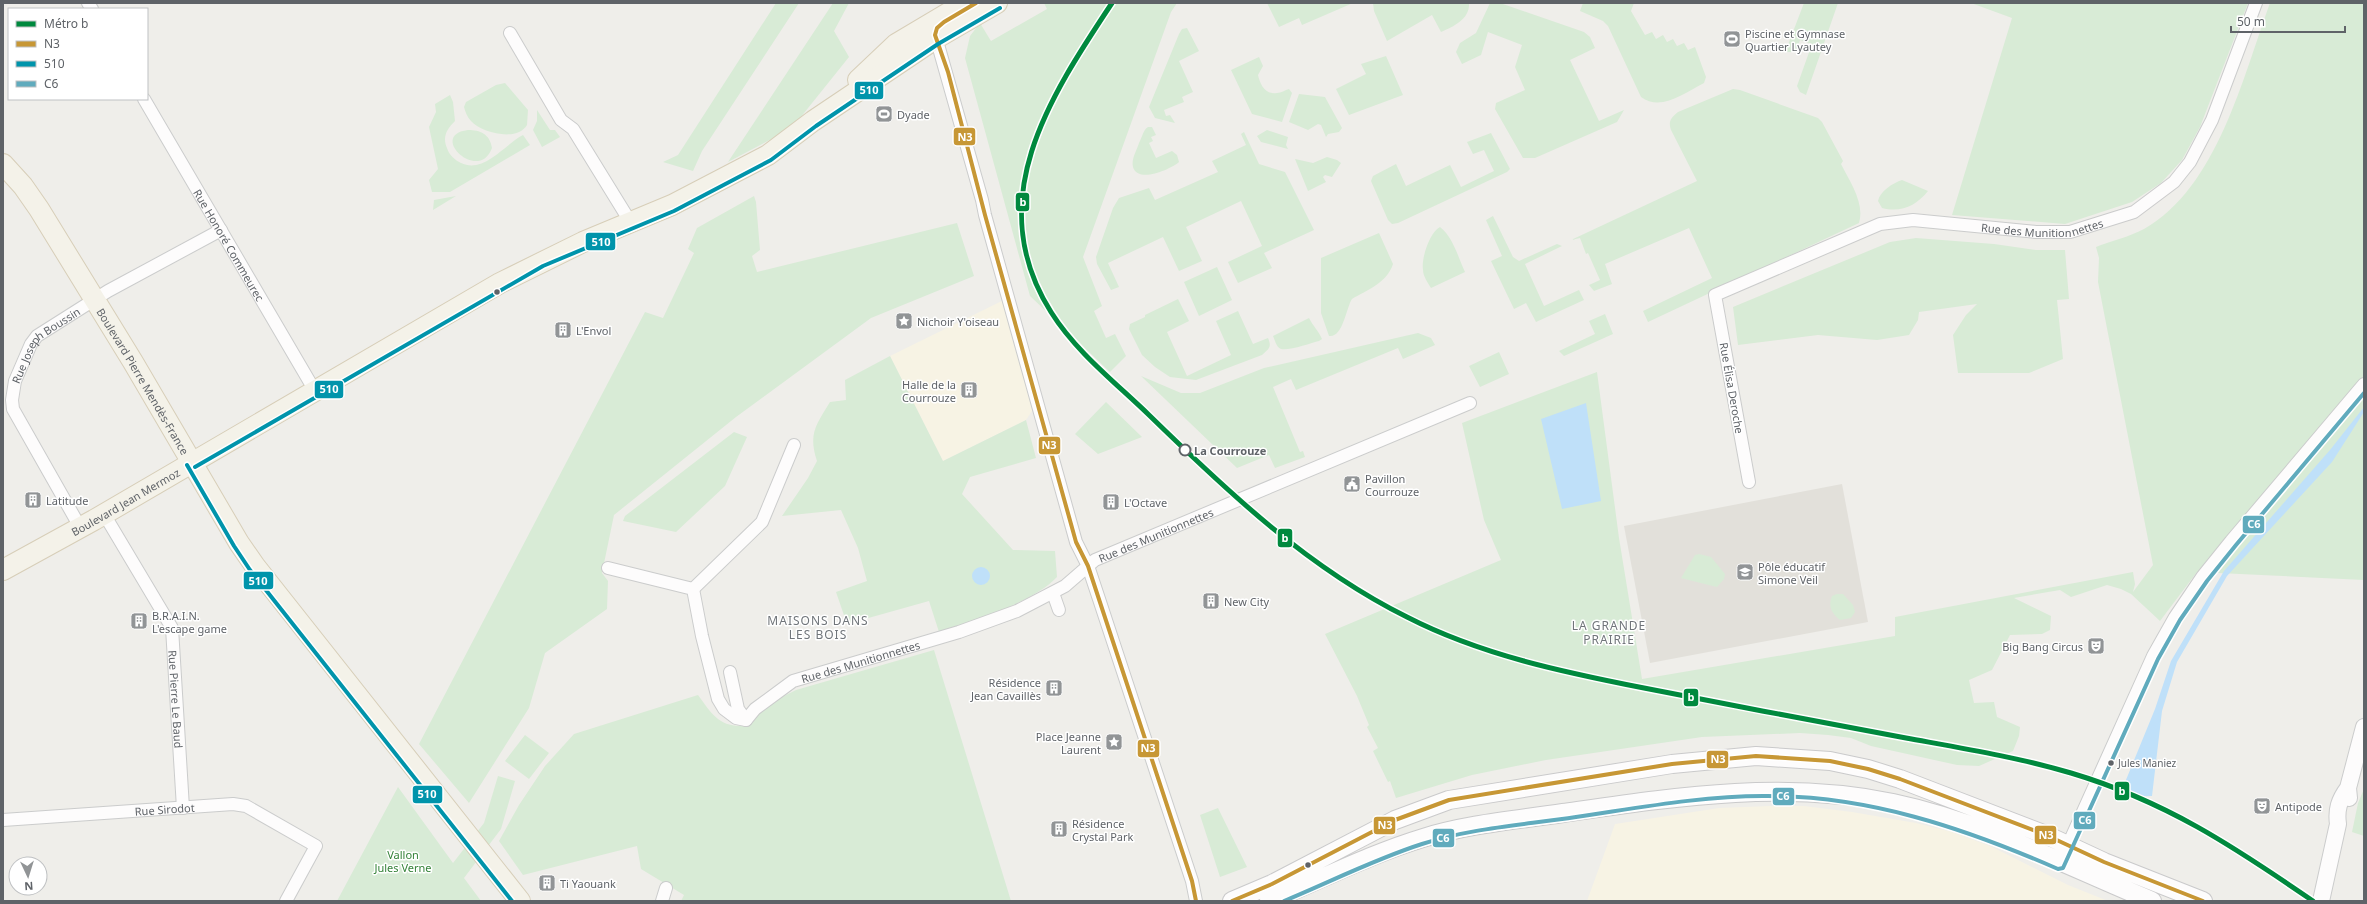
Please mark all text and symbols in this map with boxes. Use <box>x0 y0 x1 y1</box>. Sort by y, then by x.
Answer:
legend <box>8 8 148 100</box>
scale bar <box>2231 8 2345 34</box>
text: 50 m <box>2237 13 2265 30</box>
text: Métro b <box>44 15 88 32</box>
place label: Piscine et Gymnase Quartier Lyautey <box>1745 26 1845 54</box>
sports icon: Piscine et Gymnase Quartier Lyautey <box>1722 29 1742 49</box>
text: N3 <box>44 35 60 52</box>
text: 510 <box>44 55 65 72</box>
text: C6 <box>44 75 59 92</box>
line badge: 510 <box>854 81 884 100</box>
text: 510 <box>860 82 878 97</box>
sports icon: Dyade <box>874 104 894 124</box>
place label: Dyade <box>897 107 930 122</box>
line badge: N3 <box>953 127 976 146</box>
text: N3 <box>957 129 973 144</box>
street label: Rue Honoré Commeurec <box>191 186 268 304</box>
line badge: b <box>1015 192 1030 212</box>
text: b <box>1020 194 1027 209</box>
street label: Rue des Munitionnettes <box>1980 215 2105 240</box>
line badge: 510 <box>585 232 616 251</box>
text: 510 <box>592 234 610 249</box>
unlabelled marker <box>492 287 502 297</box>
street label: Rue Joseph Boussin <box>7 303 83 385</box>
street label: Boulevard Pierre Mendès-France <box>94 305 193 457</box>
place icon: Nichoir Y'oiseau <box>894 311 914 331</box>
place label: Nichoir Y'oiseau <box>917 314 999 329</box>
building icon: L'Envol <box>553 320 573 340</box>
place label: L'Envol <box>576 323 611 338</box>
street label: Rue Élisa Deroche <box>1717 341 1747 435</box>
place label: Halle de la Courrouze <box>902 377 956 405</box>
line badge: 510 <box>314 380 344 399</box>
building icon: Halle de la Courrouze <box>959 380 979 400</box>
text: 510 <box>320 381 338 396</box>
line badge: N3 <box>1038 436 1061 455</box>
text: N3 <box>1041 437 1057 452</box>
marker: La Courrouze <box>1178 443 1192 457</box>
place label: La Courrouze <box>1194 443 1267 458</box>
street label: Boulevard Jean Mermoz <box>68 464 182 539</box>
place label: Pavillon Courrouze <box>1365 471 1419 499</box>
public building icon: Pavillon Courrouze <box>1342 474 1362 494</box>
building icon: Latitude <box>23 490 43 510</box>
building icon: L'Octave <box>1101 492 1121 512</box>
place label: Latitude <box>46 493 88 508</box>
place label: L'Octave <box>1124 495 1167 510</box>
street label: Rue des Munitionnettes <box>1096 504 1215 565</box>
line badge: C6 <box>2242 515 2265 534</box>
text: C6 <box>2247 516 2261 531</box>
line badge: b <box>1277 528 1293 548</box>
text: b <box>1282 530 1289 545</box>
place label: Pôle éducatif Simone Veil <box>1758 559 1826 587</box>
school or university icon: Pôle éducatif Simone Veil <box>1735 562 1755 582</box>
line badge: 510 <box>243 571 274 590</box>
text: 510 <box>249 573 267 588</box>
building icon: New City <box>1201 591 1221 611</box>
place label: New City <box>1224 594 1270 609</box>
place label: B.R.A.I.N. L'escape game <box>152 608 227 636</box>
building icon: B.R.A.I.N. L'escape game <box>129 611 149 631</box>
district label: MAISONS DANS LES BOIS <box>767 612 869 643</box>
district label: LA GRANDE PRAIRIE <box>1572 617 1646 648</box>
street label: Rue des Munitionnettes <box>799 636 922 686</box>
theatre icon: Big Bang Circus <box>2086 636 2106 656</box>
place label: Big Bang Circus <box>2002 639 2083 654</box>
street label: Rue Pierre Le Baud <box>166 650 187 749</box>
place label: Résidence Jean Cavaillès <box>970 675 1041 703</box>
building icon: Résidence Jean Cavaillès <box>1044 678 1064 698</box>
line badge: b <box>1683 688 1699 707</box>
text: b <box>1688 689 1695 704</box>
place label: Place Jeanne Laurent <box>1036 729 1101 757</box>
place icon: Place Jeanne Laurent <box>1104 732 1124 752</box>
line badge: N3 <box>1137 739 1160 758</box>
text: N3 <box>1140 740 1156 755</box>
line badge: N3 <box>1706 750 1729 769</box>
text: N3 <box>1710 751 1726 766</box>
place label: Jules Maniez <box>2117 756 2177 770</box>
marker: Jules Maniez <box>2106 758 2116 768</box>
line badge: b <box>2114 781 2130 801</box>
text: b <box>2119 783 2126 798</box>
line badge: 510 <box>412 785 443 804</box>
text: 510 <box>418 786 436 801</box>
line badge: C6 <box>1772 787 1795 806</box>
text: C6 <box>1776 788 1790 803</box>
theatre icon: Antipode <box>2252 796 2272 816</box>
street label: Rue Sirodot <box>134 799 195 818</box>
place label: Antipode <box>2275 799 2322 814</box>
line badge: C6 <box>2073 811 2096 830</box>
text: C6 <box>2078 812 2092 827</box>
place label: Résidence Crystal Park <box>1072 816 1134 844</box>
line badge: N3 <box>1373 816 1396 835</box>
text: N3 <box>1377 817 1393 832</box>
building icon: Résidence Crystal Park <box>1049 819 1069 839</box>
line badge: N3 <box>2034 825 2057 845</box>
text: N3 <box>2038 827 2054 842</box>
line badge: C6 <box>1432 828 1455 848</box>
text: C6 <box>1436 830 1450 845</box>
park label: Vallon Jules Verne <box>373 847 432 875</box>
north arrow <box>8 856 48 896</box>
unlabelled marker <box>1303 860 1313 870</box>
building icon: Ti Yaouank <box>537 873 557 893</box>
place label: Ti Yaouank <box>560 876 616 891</box>
text: N <box>24 879 34 894</box>

